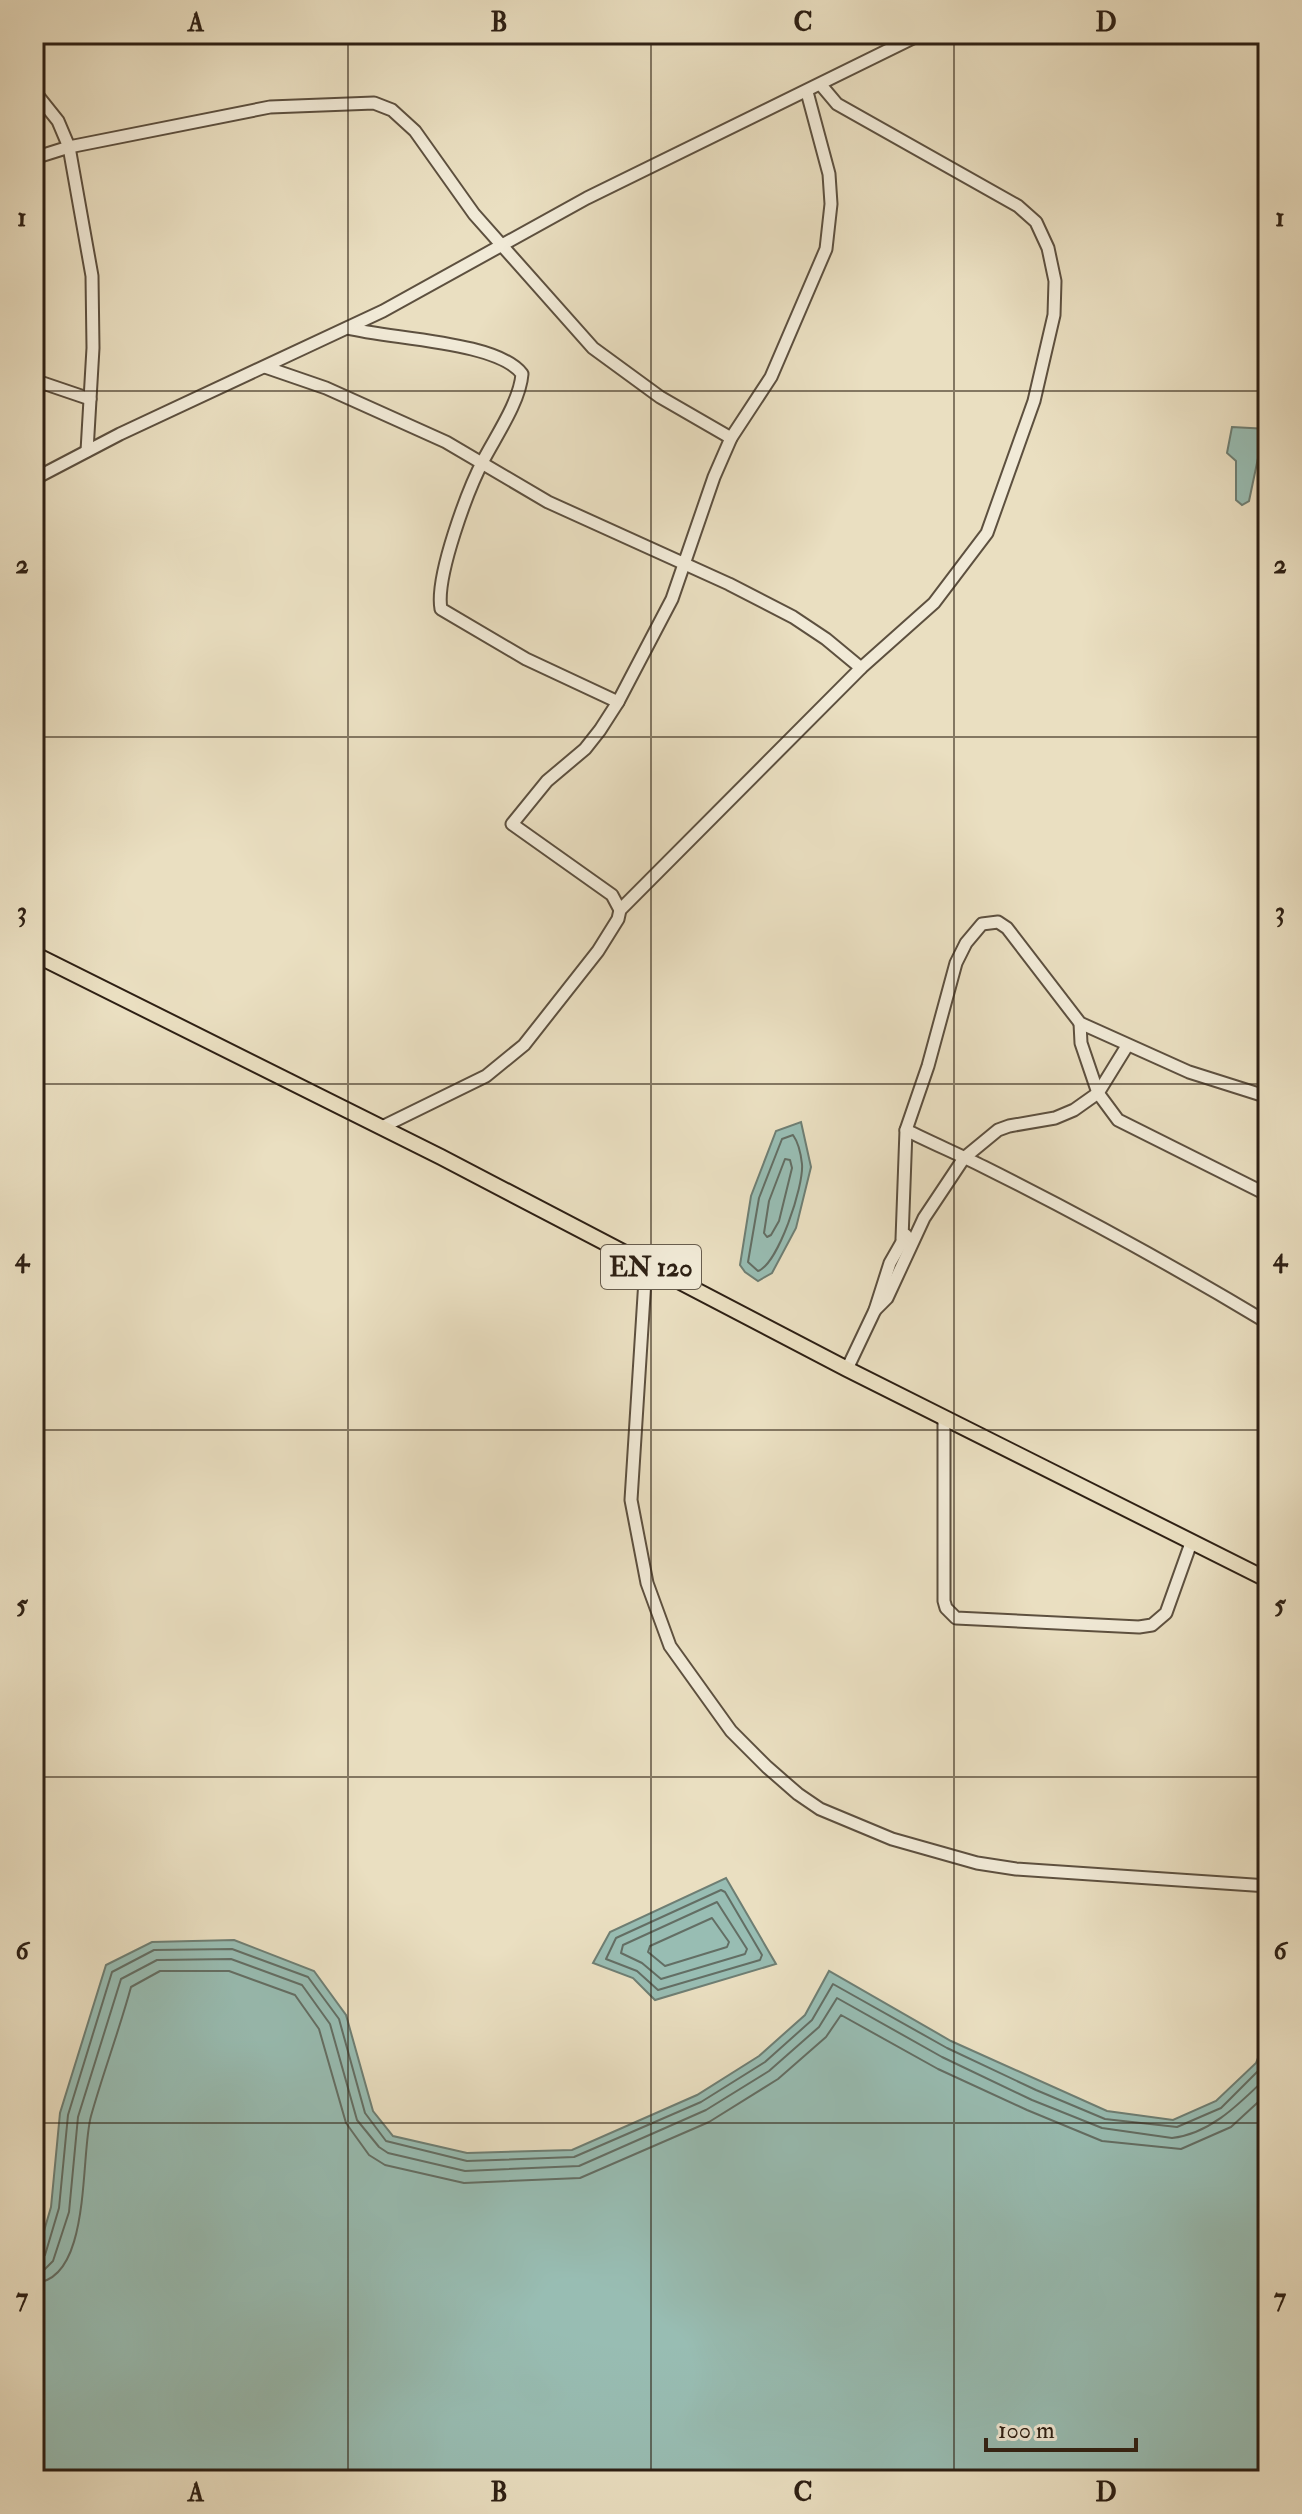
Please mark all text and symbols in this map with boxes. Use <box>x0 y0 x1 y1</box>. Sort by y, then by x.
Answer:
text: A <box>187 7 205 39</box>
text: B <box>490 7 508 39</box>
text: C <box>793 7 813 39</box>
text: D <box>1095 7 1117 39</box>
text: 1 <box>17 202 27 234</box>
text: 1 <box>1275 202 1285 234</box>
text: 2 <box>15 549 29 581</box>
text: 2 <box>1273 549 1287 581</box>
text: 3 <box>17 896 27 928</box>
text: 3 <box>1275 896 1285 928</box>
text: 4 <box>14 1242 31 1274</box>
text: 4 <box>1272 1242 1289 1274</box>
road number: EN 120 <box>601 1245 701 1289</box>
text: 5 <box>16 1589 28 1621</box>
text: 5 <box>1274 1589 1286 1621</box>
text: 6 <box>15 1935 30 1967</box>
text: 6 <box>1273 1935 1288 1967</box>
text: 7 <box>16 2282 28 2314</box>
text: 7 <box>1274 2282 1286 2314</box>
scale bar <box>986 2402 1136 2452</box>
text: 100 m <box>998 2415 1055 2446</box>
text: A <box>187 2477 205 2509</box>
text: B <box>490 2477 508 2509</box>
text: C <box>793 2477 813 2509</box>
text: D <box>1095 2477 1117 2509</box>

